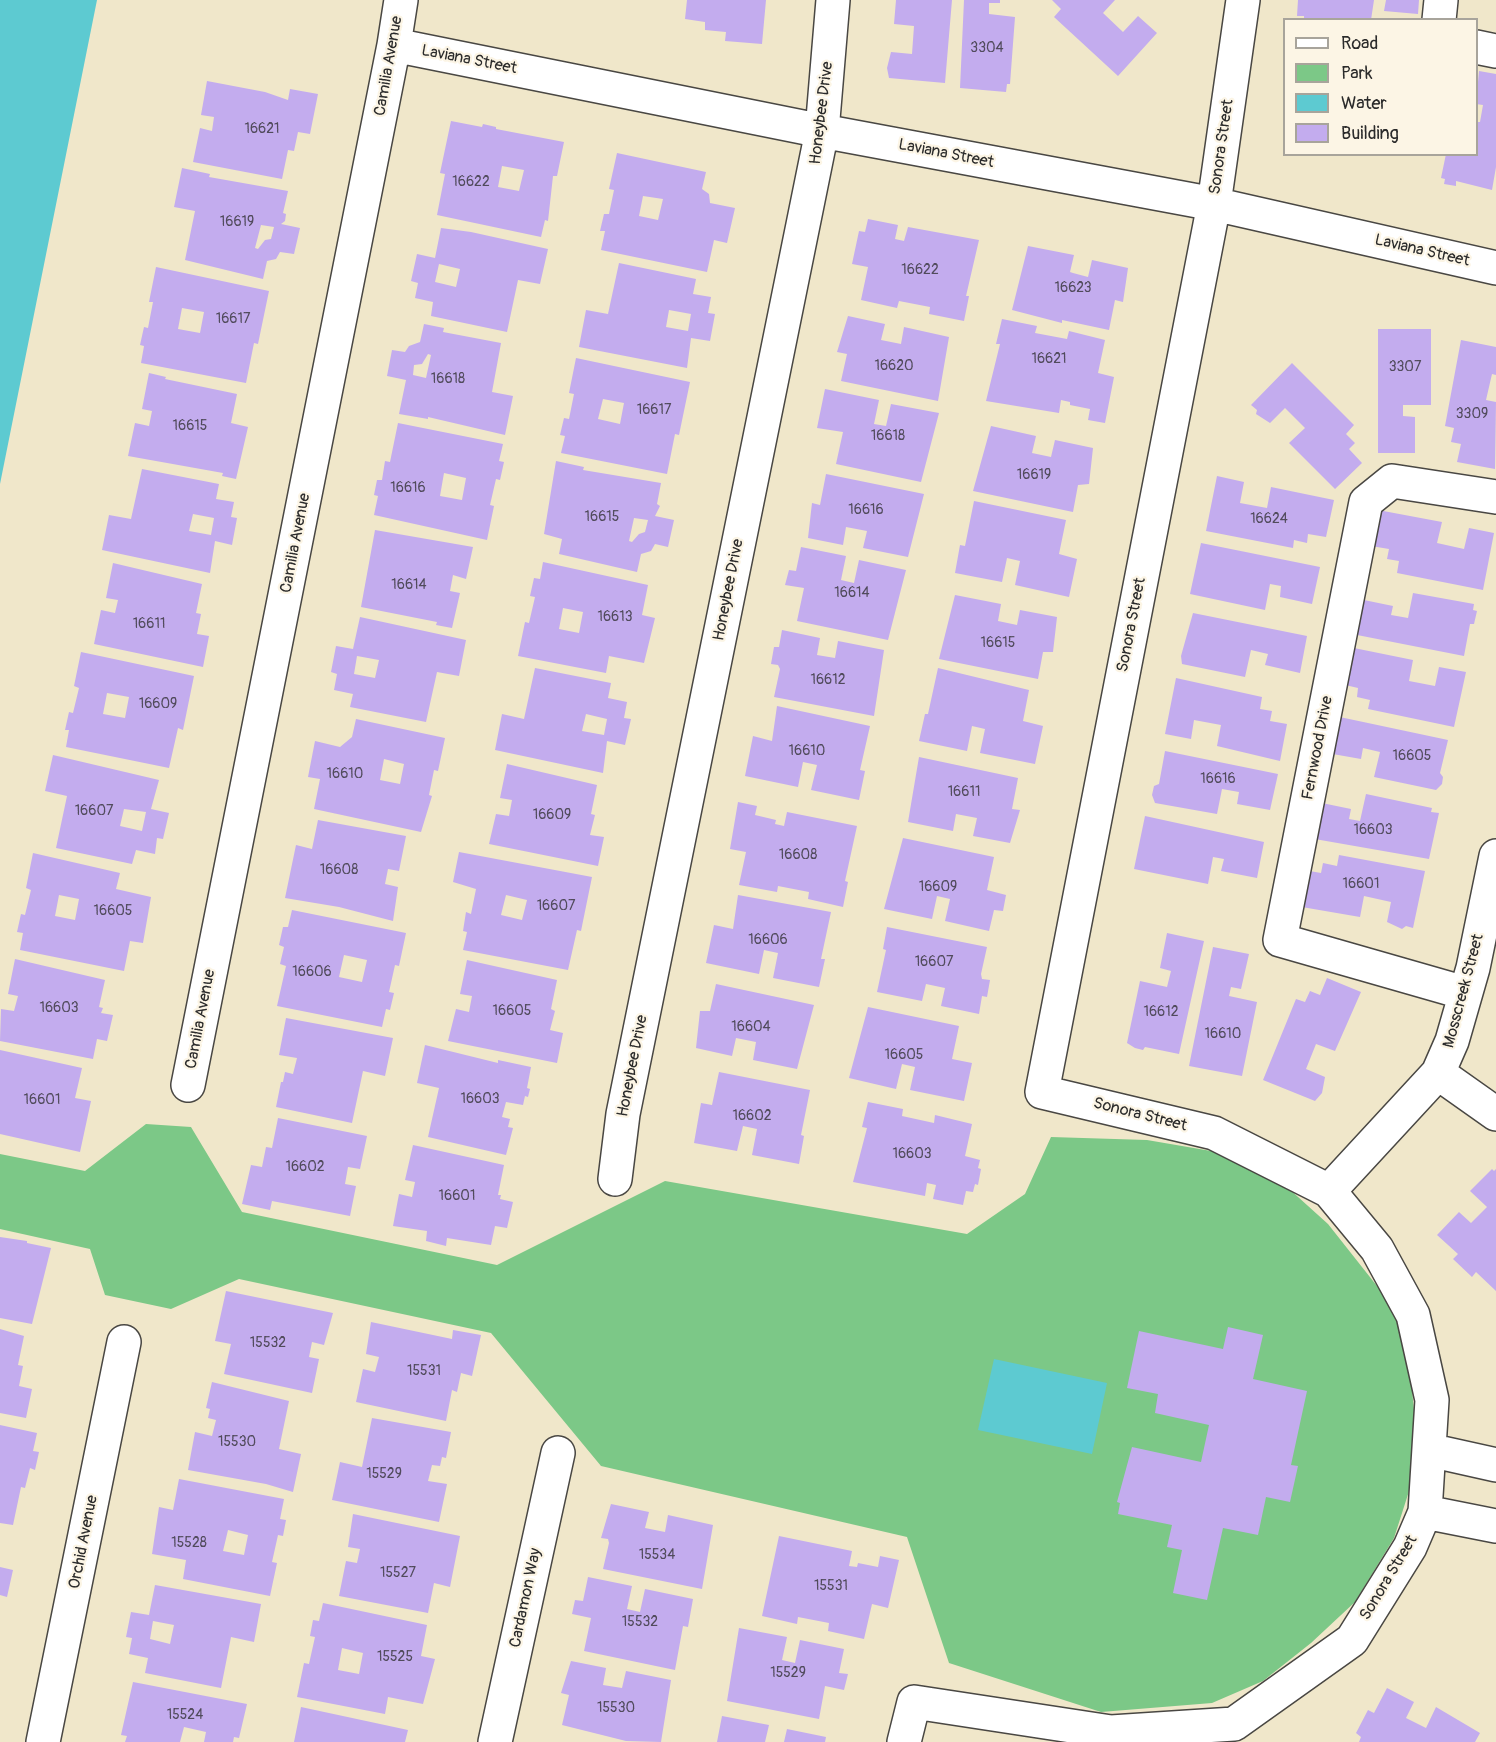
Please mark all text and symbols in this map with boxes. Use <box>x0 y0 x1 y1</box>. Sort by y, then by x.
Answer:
street label: Camilia Avenue <box>371 15 407 117</box>
legend <box>1283 18 1478 156</box>
text: Road <box>1341 32 1378 55</box>
house number: 3304 <box>970 40 1004 56</box>
street label: Laviana Street <box>420 41 518 79</box>
street label: Honeybee Drive <box>806 60 838 166</box>
text: Park <box>1341 62 1373 85</box>
text: Water <box>1341 92 1387 115</box>
street label: Sonora Street <box>1206 98 1238 196</box>
house number: 16621 <box>244 121 280 137</box>
text: Building <box>1341 122 1399 145</box>
street label: Laviana Street <box>897 135 995 173</box>
house number: 16622 <box>452 174 490 190</box>
house number: 16619 <box>220 214 254 230</box>
street label: Laviana Street <box>1373 231 1471 271</box>
house number: 16622 <box>901 262 939 278</box>
house number: 16623 <box>1055 280 1091 296</box>
house number: 16617 <box>216 311 250 327</box>
house number: 16621 <box>1031 351 1067 367</box>
house number: 16620 <box>874 358 914 374</box>
house number: 3307 <box>1389 359 1421 375</box>
house number: 16618 <box>431 371 465 387</box>
house number: 16617 <box>637 402 671 418</box>
house number: 3309 <box>1456 406 1488 422</box>
house number: 16615 <box>173 418 207 434</box>
house number: 16618 <box>871 428 905 444</box>
house number: 16619 <box>1017 467 1051 483</box>
house number: 16616 <box>390 480 426 496</box>
street label: Camilia Avenue <box>277 492 315 594</box>
house number: 16616 <box>848 502 884 518</box>
house number: 16615 <box>585 509 619 525</box>
house number: 16624 <box>1250 511 1288 527</box>
street label: Honeybee Drive <box>710 537 748 643</box>
street label: Sonora Street <box>1113 576 1151 674</box>
house number: 16614 <box>391 577 427 593</box>
house number: 16614 <box>834 585 870 601</box>
house number: 16613 <box>597 609 633 625</box>
house number: 16611 <box>133 616 165 632</box>
house number: 16615 <box>981 635 1015 651</box>
house number: 16612 <box>810 672 846 688</box>
street label: Fernwood Drive <box>1299 694 1337 802</box>
house number: 16609 <box>139 696 177 712</box>
house number: 16610 <box>789 743 825 759</box>
house number: 16605 <box>1393 748 1431 764</box>
house number: 16610 <box>327 766 363 782</box>
house number: 16616 <box>1200 771 1236 787</box>
house number: 16611 <box>948 784 980 800</box>
house number: 16607 <box>75 803 113 819</box>
house number: 16609 <box>533 807 571 823</box>
house number: 16603 <box>1353 822 1393 838</box>
house number: 16608 <box>779 847 817 863</box>
house number: 16608 <box>320 862 358 878</box>
house number: 16601 <box>1343 876 1379 892</box>
house number: 16609 <box>919 879 957 895</box>
house number: 16607 <box>537 898 575 914</box>
house number: 16605 <box>94 903 132 919</box>
house number: 16606 <box>748 932 788 948</box>
street label: Mosscreek Street <box>1440 932 1488 1050</box>
house number: 16607 <box>915 954 953 970</box>
house number: 16606 <box>292 964 332 980</box>
street label: Camilia Avenue <box>182 968 220 1070</box>
house number: 16603 <box>39 1000 79 1016</box>
house number: 16605 <box>493 1003 531 1019</box>
house number: 16612 <box>1143 1004 1179 1020</box>
street label: Honeybee Drive <box>614 1013 652 1119</box>
house number: 16604 <box>731 1019 771 1035</box>
house number: 16610 <box>1205 1026 1241 1042</box>
house number: 16605 <box>885 1047 923 1063</box>
house number: 16603 <box>460 1091 500 1107</box>
house number: 16601 <box>24 1092 60 1108</box>
street label: Sonora Street <box>1091 1094 1189 1136</box>
house number: 16602 <box>732 1108 772 1124</box>
house number: 16603 <box>892 1146 932 1162</box>
house number: 16602 <box>285 1159 325 1175</box>
house number: 16601 <box>439 1188 475 1204</box>
house number: 15532 <box>250 1335 286 1351</box>
house number: 15531 <box>407 1363 441 1379</box>
house number: 15530 <box>218 1434 256 1450</box>
house number: 15529 <box>366 1466 402 1482</box>
street label: Orchid Avenue <box>66 1494 102 1590</box>
street label: Sonora Street <box>1356 1532 1422 1624</box>
house number: 15528 <box>171 1535 207 1551</box>
street label: Cardamon Way <box>506 1547 546 1649</box>
house number: 15534 <box>639 1547 675 1563</box>
house number: 15527 <box>380 1565 416 1581</box>
house number: 15531 <box>814 1578 848 1594</box>
house number: 15532 <box>622 1614 658 1630</box>
house number: 15525 <box>377 1649 413 1665</box>
house number: 15529 <box>770 1665 806 1681</box>
house number: 15530 <box>597 1700 635 1716</box>
house number: 15524 <box>167 1707 203 1723</box>

